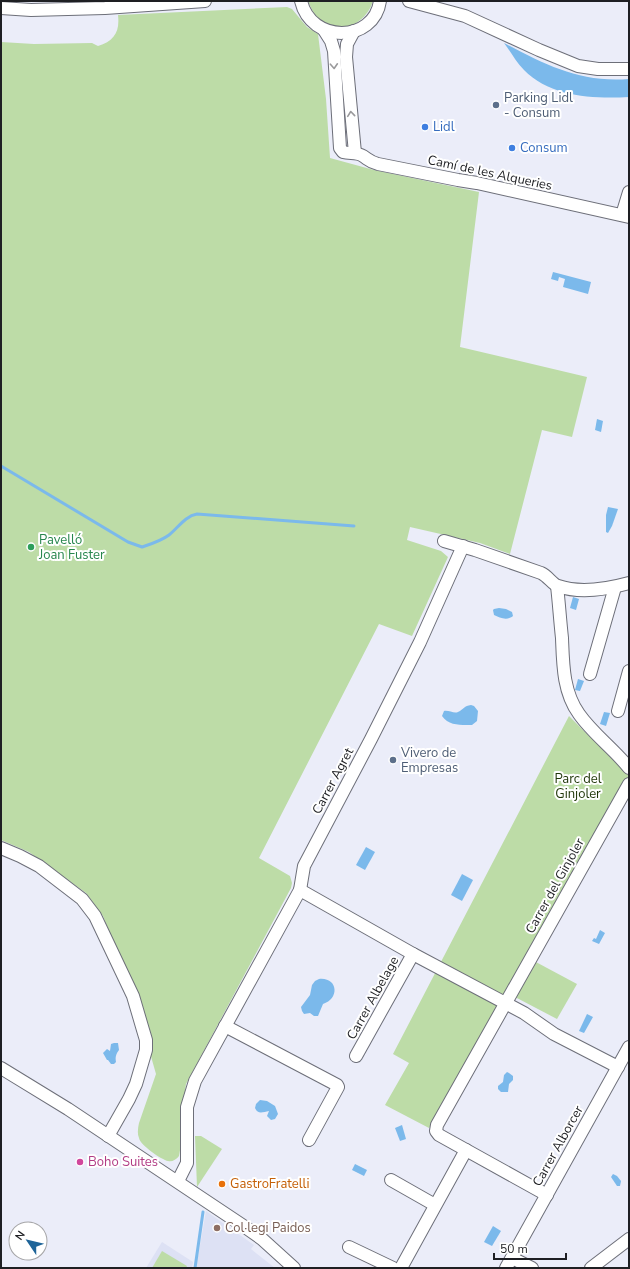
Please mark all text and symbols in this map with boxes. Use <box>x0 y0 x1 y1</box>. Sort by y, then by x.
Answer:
one-way arrow <box>330 63 339 69</box>
place label: Parking Lidl - Consum <box>504 89 573 122</box>
marker: Parking Lidl - Consum <box>491 100 501 110</box>
one-way arrow <box>346 111 355 117</box>
place label: Lidl <box>433 118 455 136</box>
marker: Lidl <box>420 122 430 132</box>
place label: Consum <box>520 139 568 157</box>
marker: Consum <box>507 143 517 153</box>
street label: Camí de les Alqueries <box>426 151 554 195</box>
place label: Pavelló Joan Fuster <box>38 531 105 564</box>
marker: Pavelló Joan Fuster <box>26 542 36 552</box>
street label: Carrer Agret <box>308 744 358 817</box>
place label: Vivero de Empresas <box>400 744 458 777</box>
marker: Vivero de Empresas <box>388 755 398 765</box>
park label: Parc del Ginjoler <box>554 770 602 803</box>
street label: Carrer del Ginjoler <box>521 835 589 937</box>
street label: Carrer Albelage <box>343 953 403 1043</box>
street label: Carrer Alborcer <box>528 1102 588 1190</box>
place label: Boho Suites <box>88 1153 158 1171</box>
marker: Boho Suites <box>75 1157 85 1167</box>
place label: GastroFratelli <box>230 1175 309 1193</box>
marker: GastroFratelli <box>217 1179 227 1189</box>
place label: Col·legi Paidos <box>225 1219 311 1237</box>
north arrow <box>8 1221 48 1261</box>
marker: Col·legi Paidos <box>212 1223 222 1233</box>
text: N <box>12 1228 29 1243</box>
scale bar <box>494 1235 566 1261</box>
text: 50 m <box>500 1241 528 1257</box>

